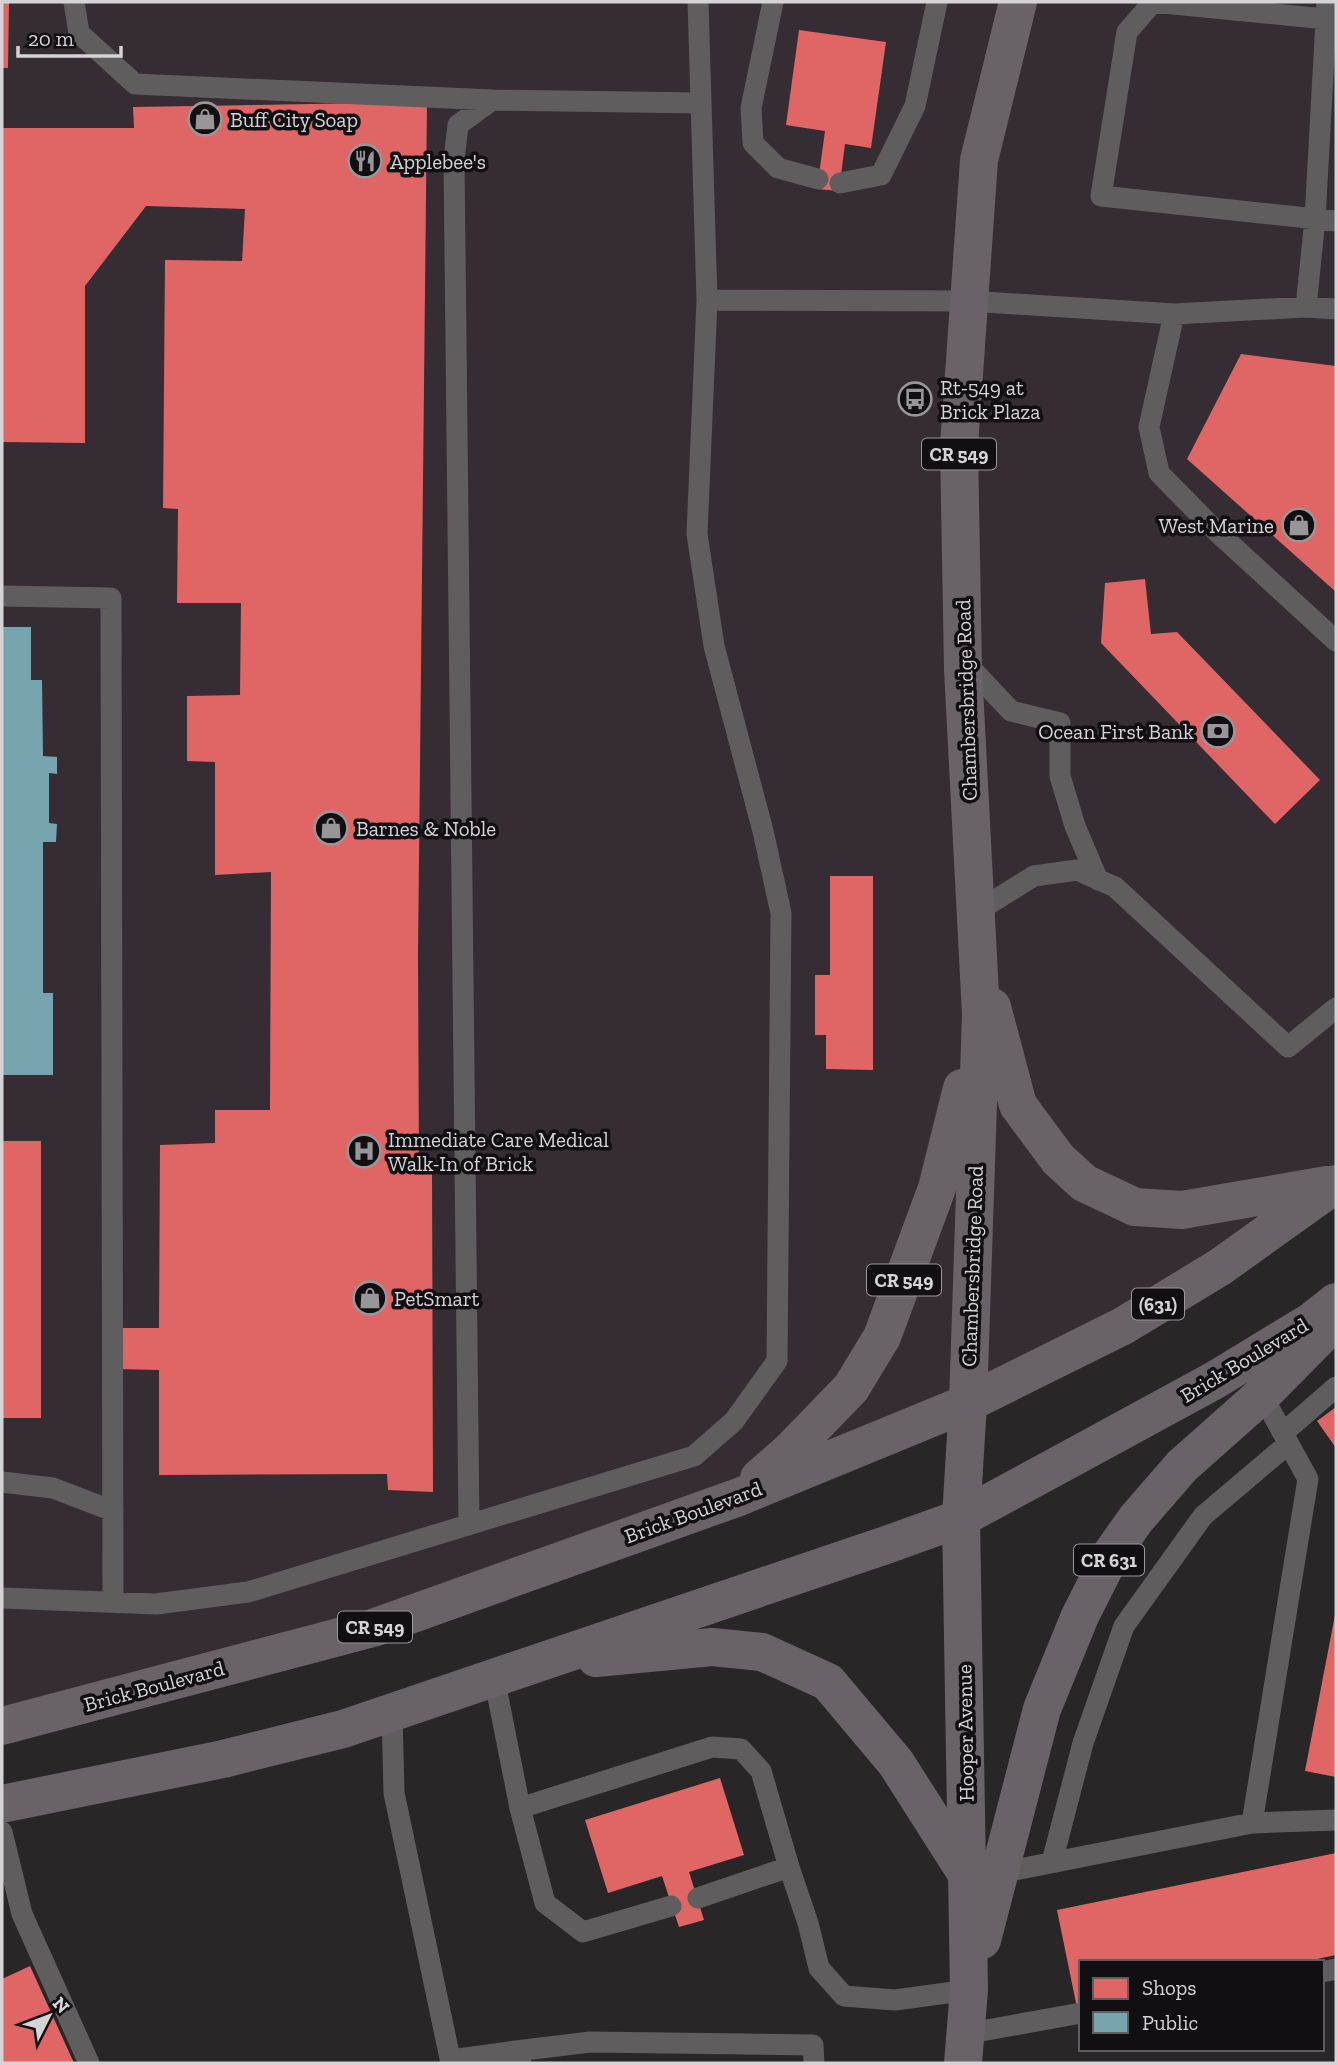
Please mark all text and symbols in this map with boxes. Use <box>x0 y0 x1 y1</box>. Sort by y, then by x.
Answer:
scale bar <box>18 14 121 58</box>
text: 20 m <box>28 26 74 51</box>
shop icon: Buff City Soap <box>186 100 224 138</box>
place label: Buff City Soap <box>230 107 358 132</box>
restaurant icon: Applebee's <box>346 142 384 180</box>
place label: Applebee's <box>390 149 486 174</box>
place label: Rt-549 at Brick Plaza <box>940 375 1040 424</box>
bus stop icon: Rt-549 at Brick Plaza <box>896 380 934 418</box>
road number: CR 549 <box>922 438 996 470</box>
shop icon: West Marine <box>1280 506 1318 544</box>
place label: West Marine <box>1159 513 1274 538</box>
street label: Chambersbridge Road <box>950 598 982 801</box>
bank icon: Ocean First Bank <box>1199 712 1237 750</box>
place label: Ocean First Bank <box>1038 719 1194 744</box>
shop icon: Barnes & Noble <box>312 809 350 847</box>
place label: Barnes & Noble <box>356 816 496 841</box>
place label: Immediate Care Medical Walk-In of Brick <box>388 1127 609 1176</box>
hospital icon: Immediate Care Medical Walk-In of Brick <box>345 1132 383 1170</box>
street label: Chambersbridge Road <box>956 1164 988 1367</box>
road number: CR 549 <box>867 1264 941 1296</box>
shop icon: PetSmart <box>351 1279 389 1317</box>
place label: PetSmart <box>394 1286 480 1311</box>
road number: (631) <box>1132 1288 1184 1320</box>
street label: Brick Boulevard <box>1176 1312 1313 1408</box>
street label: Brick Boulevard <box>621 1475 765 1548</box>
road number: CR 631 <box>1074 1544 1144 1576</box>
road number: CR 549 <box>338 1611 412 1642</box>
street label: Brick Boulevard <box>81 1655 227 1717</box>
street label: Hooper Avenue <box>951 1664 979 1802</box>
legend <box>1079 1960 1324 2051</box>
text: Shops <box>1142 1975 1196 2000</box>
north arrow <box>14 1981 84 2051</box>
text: N <box>48 1992 75 2018</box>
text: Public <box>1142 2010 1198 2035</box>

